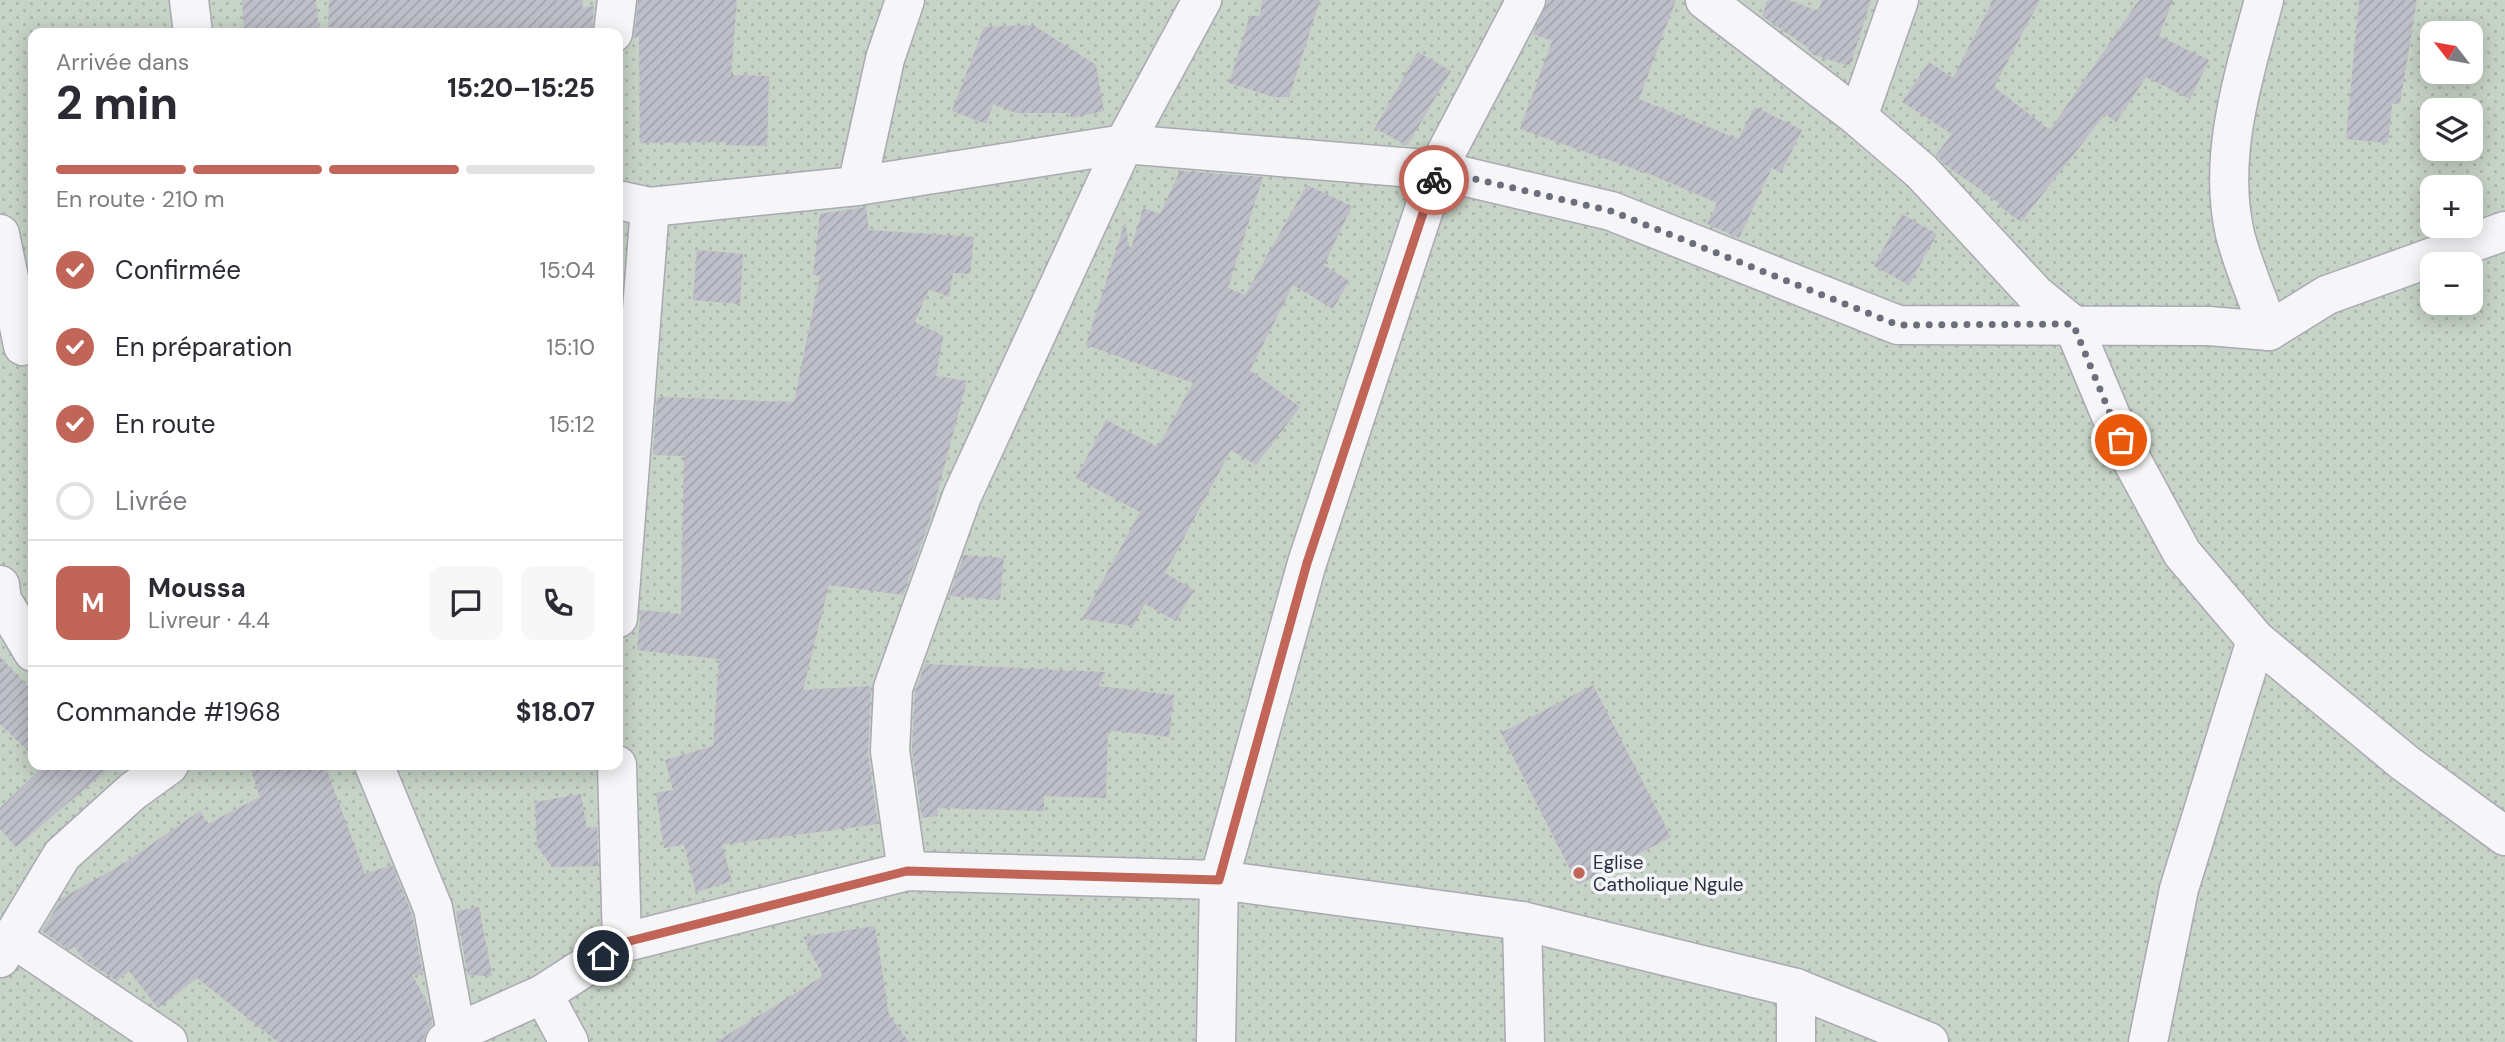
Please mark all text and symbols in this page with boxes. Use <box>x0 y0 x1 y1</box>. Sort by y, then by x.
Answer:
north arrow <box>2420 21 2483 84</box>
map controls <box>2420 21 2483 315</box>
text: Arrivée dans <box>56 47 189 77</box>
text: 15:20–15:25 <box>447 71 595 105</box>
text: 2 min <box>56 73 178 133</box>
button: layers <box>2420 98 2483 161</box>
courier <box>1399 145 1469 215</box>
icon: bike <box>1415 161 1453 199</box>
button: + <box>2420 175 2483 238</box>
text: En route · 210 m <box>56 184 225 214</box>
icon: check <box>56 251 94 289</box>
button: − <box>2420 252 2483 315</box>
text: Confirmée <box>115 253 241 287</box>
text: 15:04 <box>539 255 595 285</box>
icon: check <box>56 328 94 366</box>
text: En préparation <box>115 330 292 364</box>
text: 15:10 <box>546 332 595 362</box>
icon: check <box>56 405 94 443</box>
text: En route <box>115 407 216 441</box>
text: 15:12 <box>549 409 595 439</box>
pin <box>2091 410 2151 470</box>
icon: bag <box>2102 421 2140 459</box>
text: Livrée <box>115 484 187 518</box>
button: chat <box>429 566 503 640</box>
button: phone <box>521 566 595 640</box>
text: Moussa <box>148 571 246 605</box>
text: M <box>81 586 105 620</box>
text: Livreur · 4.4 <box>148 605 270 635</box>
text: Commande #1968 <box>56 695 281 729</box>
text: $18.07 <box>516 695 595 729</box>
place label: Eglise Catholique Ngule <box>1593 850 1743 897</box>
marker: Eglise Catholique Ngule <box>1571 865 1587 881</box>
pin <box>573 926 633 986</box>
icon: home <box>584 937 622 975</box>

